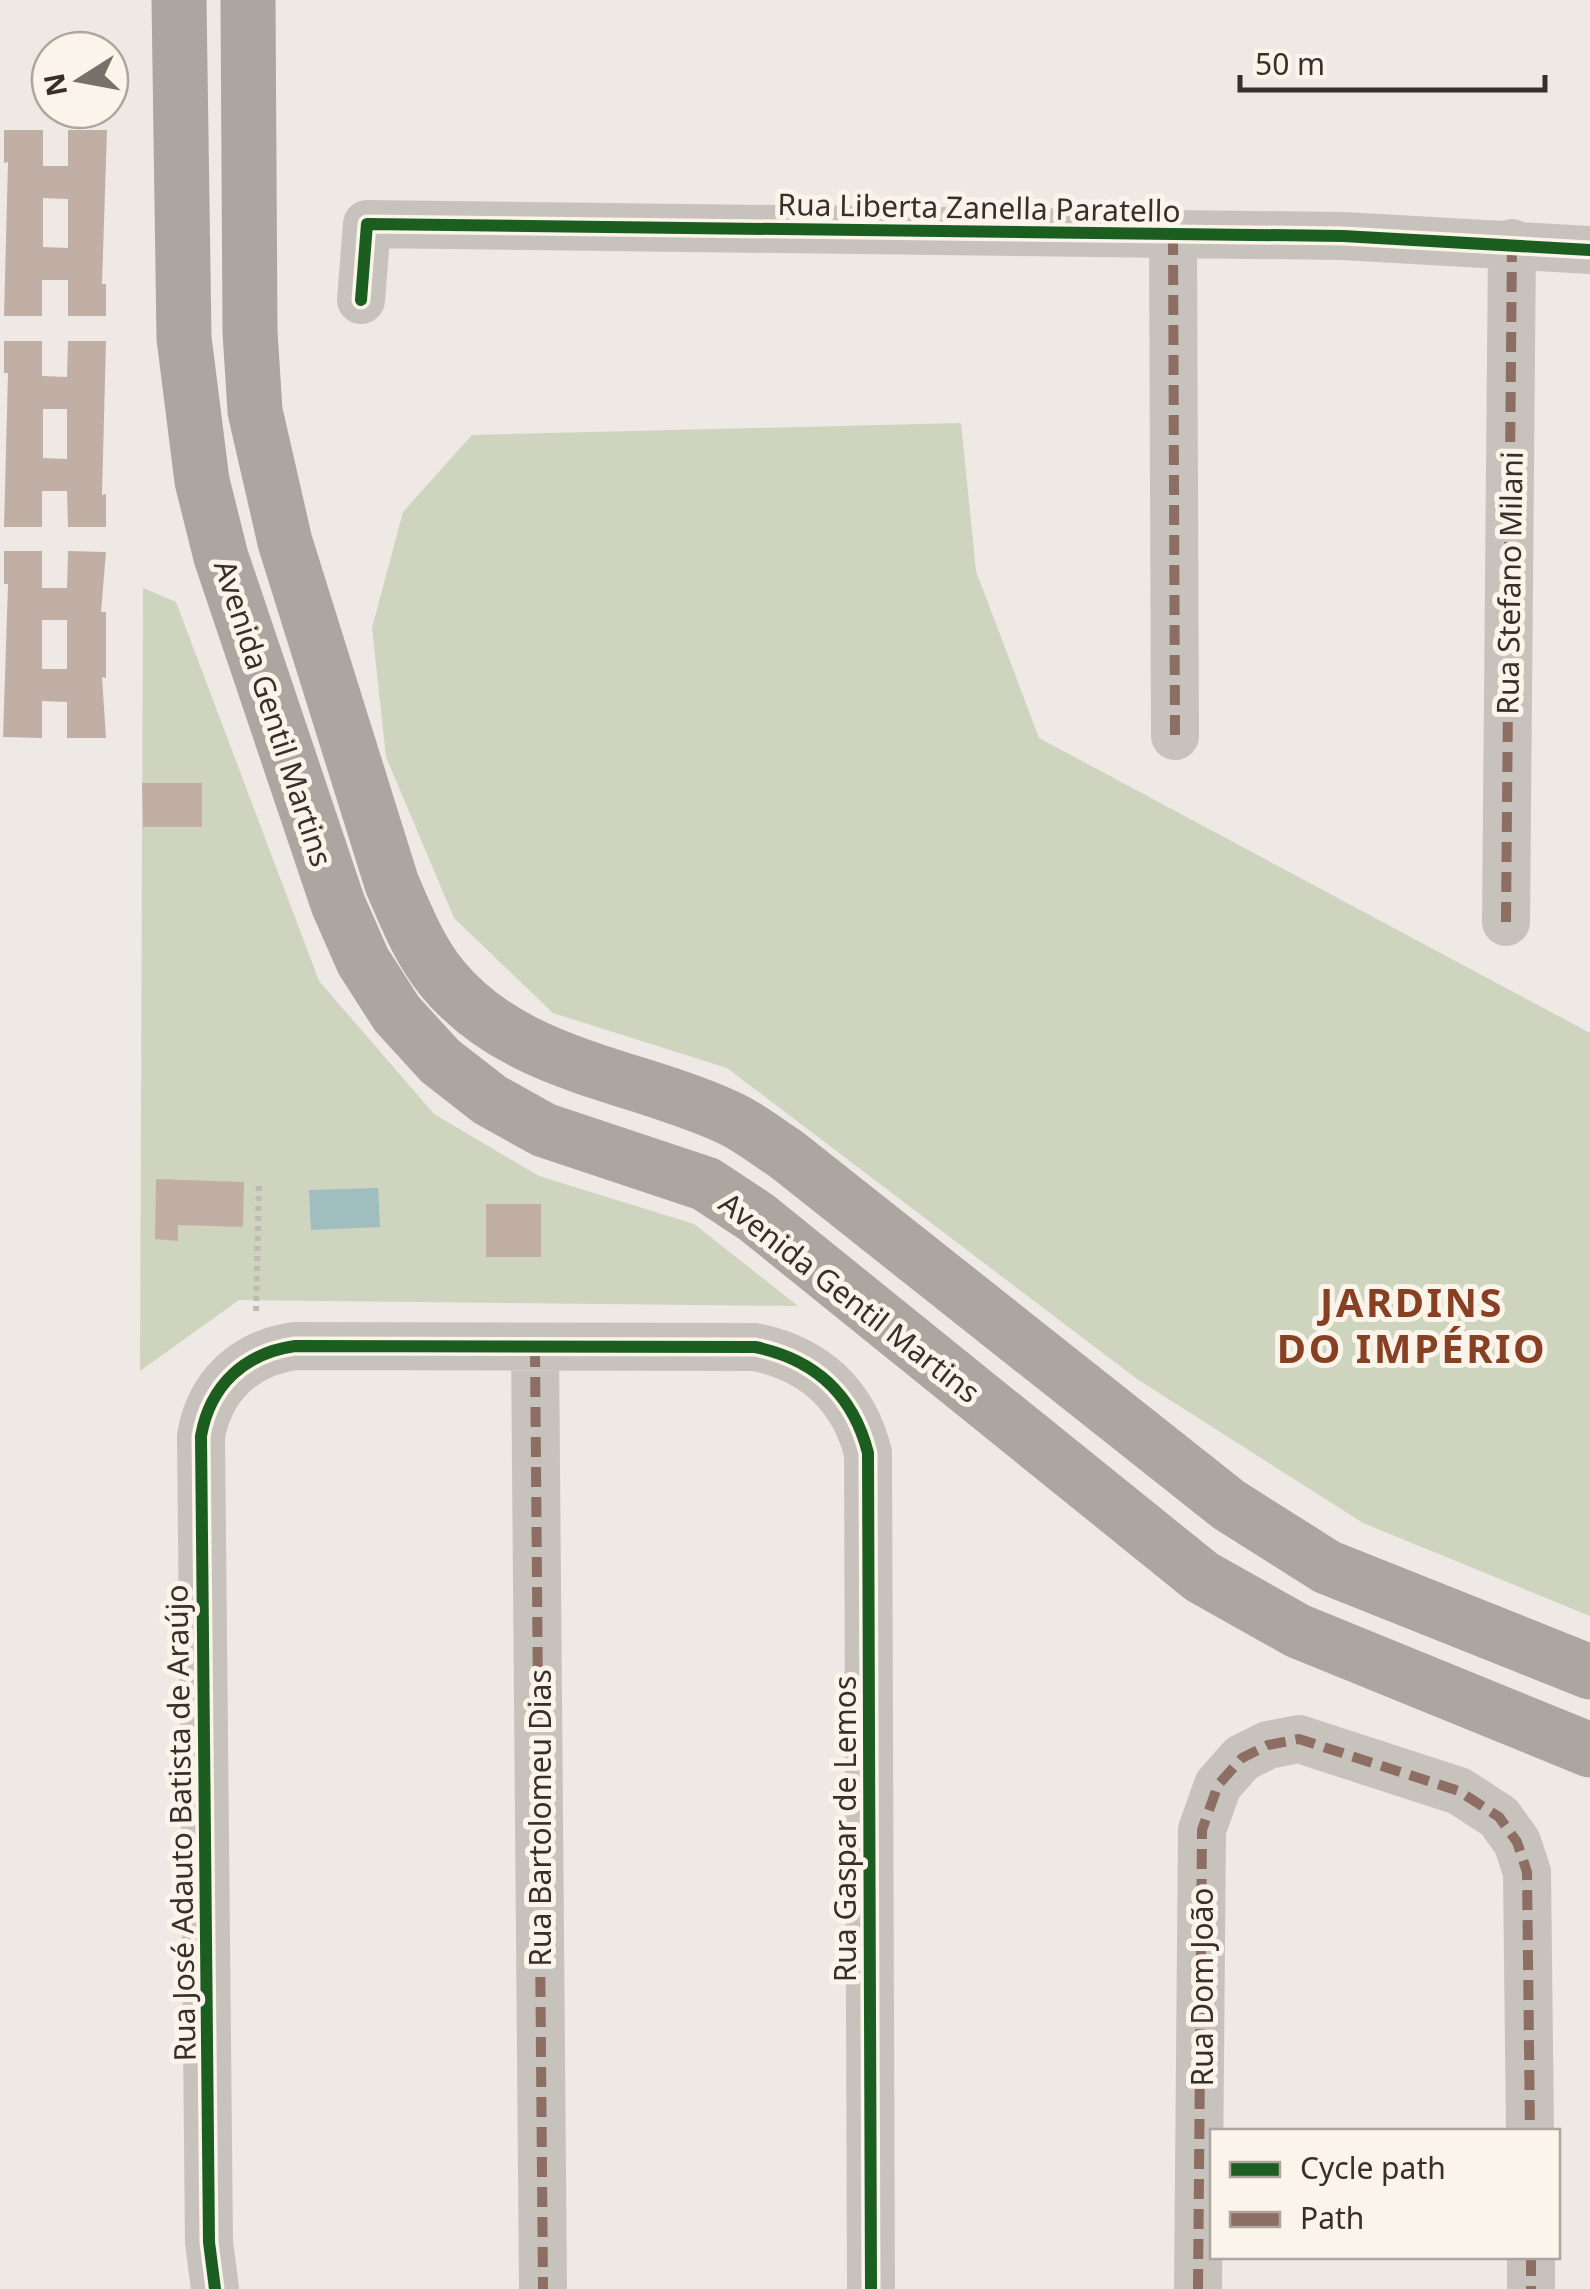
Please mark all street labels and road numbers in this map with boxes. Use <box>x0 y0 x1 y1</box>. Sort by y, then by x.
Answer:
street label: Rua Liberta Zanella Paratello <box>777 183 1181 231</box>
street label: Rua Stefano Milani <box>1486 451 1532 715</box>
street label: Avenida Gentil Martins <box>205 554 343 872</box>
street label: Avenida Gentil Martins <box>711 1182 989 1412</box>
street label: Rua José Adauto Batista de Araújo <box>155 1584 205 2062</box>
street label: Rua Bartolomeu Dias <box>519 1669 560 1967</box>
street label: Rua Gaspar de Lemos <box>824 1676 865 1982</box>
street label: Rua Dom João <box>1181 1887 1222 2087</box>

